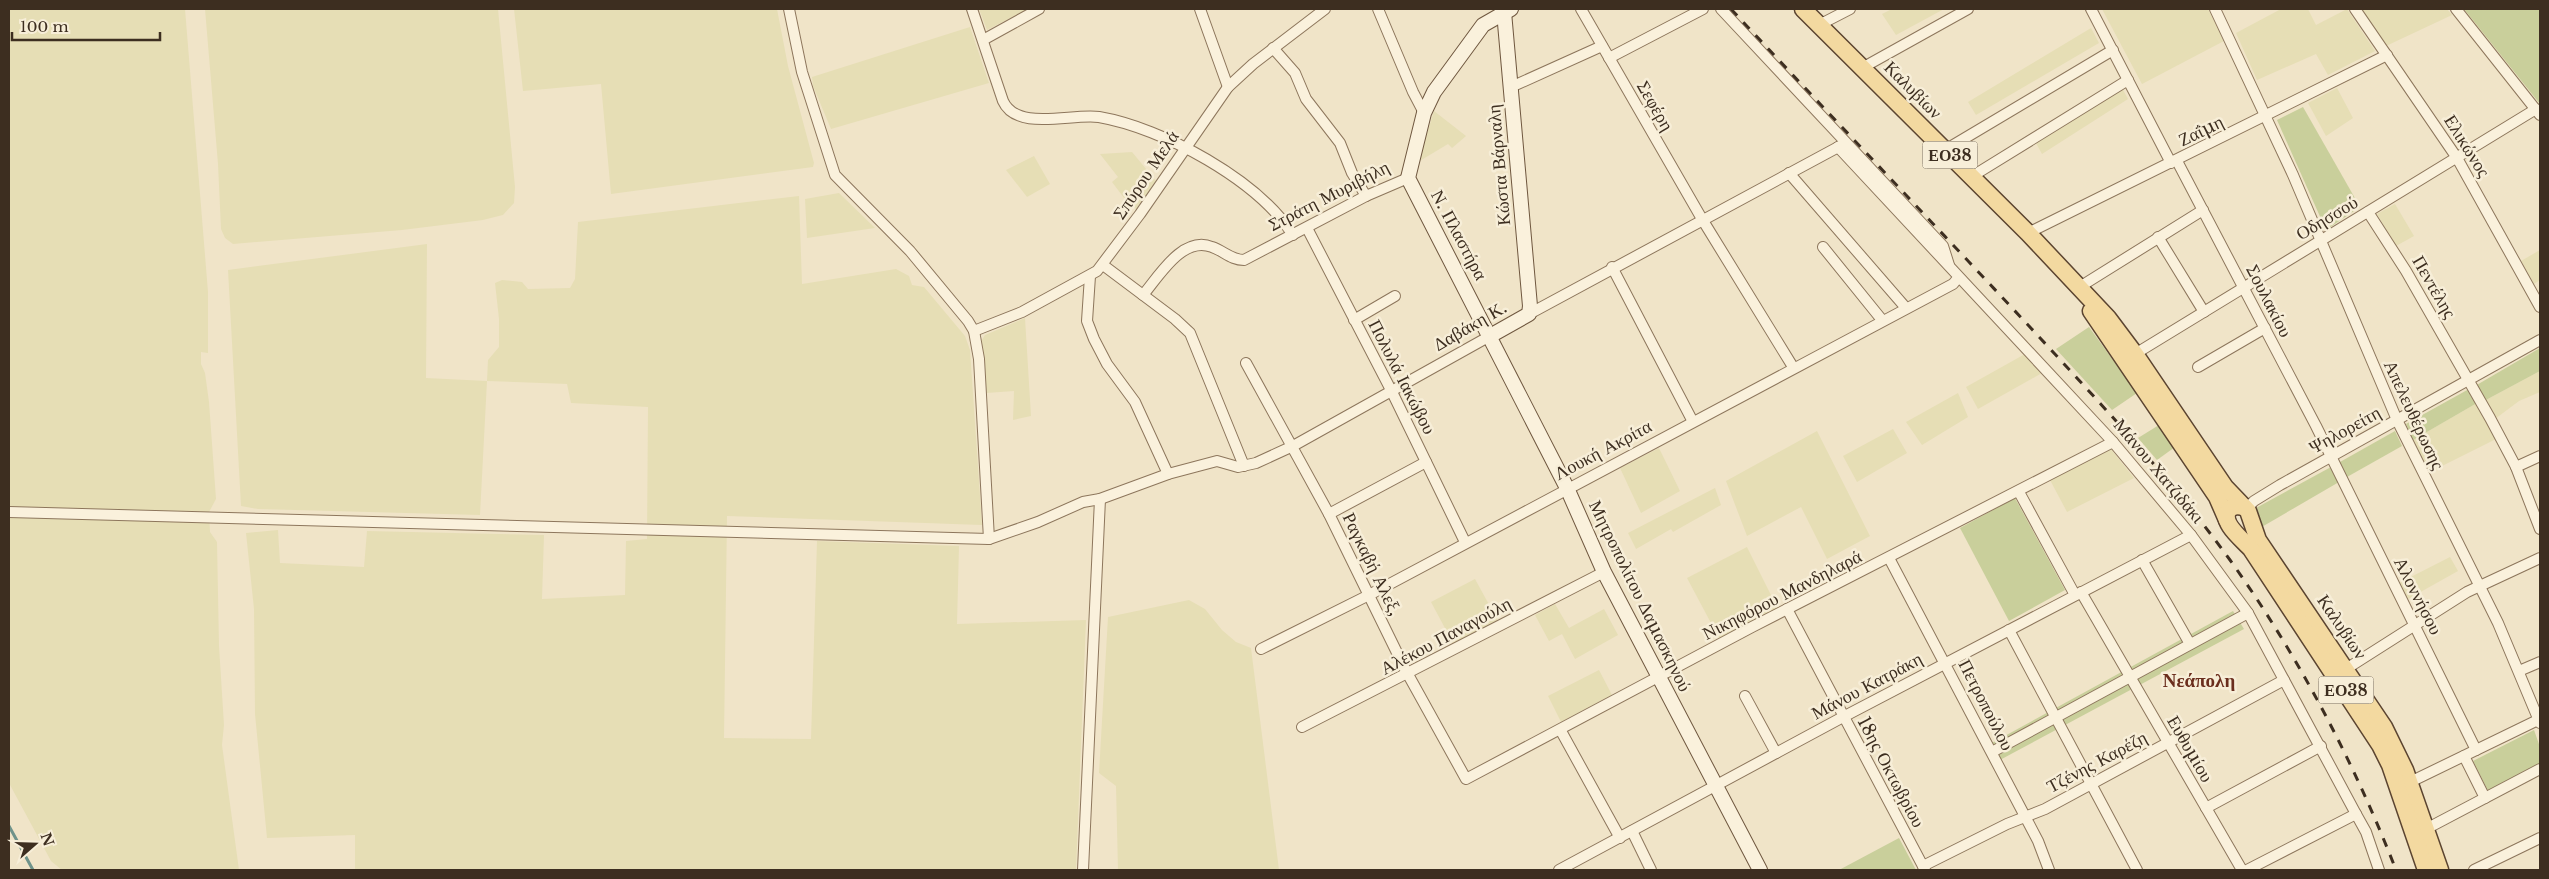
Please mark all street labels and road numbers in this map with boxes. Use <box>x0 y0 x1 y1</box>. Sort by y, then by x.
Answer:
street label: Καλυβίων <box>1879 56 1947 124</box>
street label: Σεφέρη <box>1632 77 1678 135</box>
street label: Κώστα Βάρναλη <box>1483 103 1515 227</box>
street label: Ζαΐμη <box>2175 111 2227 151</box>
street label: Ελικώνος <box>2439 111 2495 181</box>
street label: Σπύρου Μελά <box>1108 126 1184 224</box>
road number: ΕΟ38 <box>1922 142 1978 168</box>
street label: Στράτη Μυριβήλη <box>1265 156 1393 236</box>
street label: Ν. Πλαστήρα <box>1426 186 1492 284</box>
street label: Οδησσού <box>2292 191 2362 245</box>
street label: Πεντέλης <box>2407 252 2461 322</box>
street label: Σουλακίου <box>2241 261 2297 341</box>
street label: Δαβάκη Κ. <box>1429 296 1511 356</box>
street label: Πολυλά Ιακώβου <box>1364 316 1440 438</box>
street label: Απελευθέρωσης <box>2379 357 2449 473</box>
street label: Ψηλορείτη <box>2305 401 2385 459</box>
street label: Μάνου Χατζιδάκι <box>2109 414 2209 528</box>
street label: Λουκή Ακρίτα <box>1551 415 1656 485</box>
street label: Μητροπολίτου Δαμασκηνού <box>1584 497 1696 695</box>
street label: Ραγκαβή Αλεξ, <box>1338 509 1406 619</box>
street label: Νικηφόρου Μανδηλαρά <box>1699 545 1866 645</box>
street label: Αλοννήσου <box>2389 554 2447 639</box>
street label: Καλυβίων <box>2312 591 2372 663</box>
street label: Αλέκου Παναγούλη <box>1377 592 1515 680</box>
street label: Μάνου Κατράκη <box>1808 648 1926 724</box>
street label: Πετροπούλου <box>1954 656 2018 754</box>
road number: ΕΟ38 <box>2318 676 2374 704</box>
street label: Ευθυμίου <box>2162 712 2218 786</box>
street label: 18ης Οκτωβρίου <box>1852 713 1930 831</box>
street label: Τζένης Καρέζη <box>2043 726 2151 798</box>

